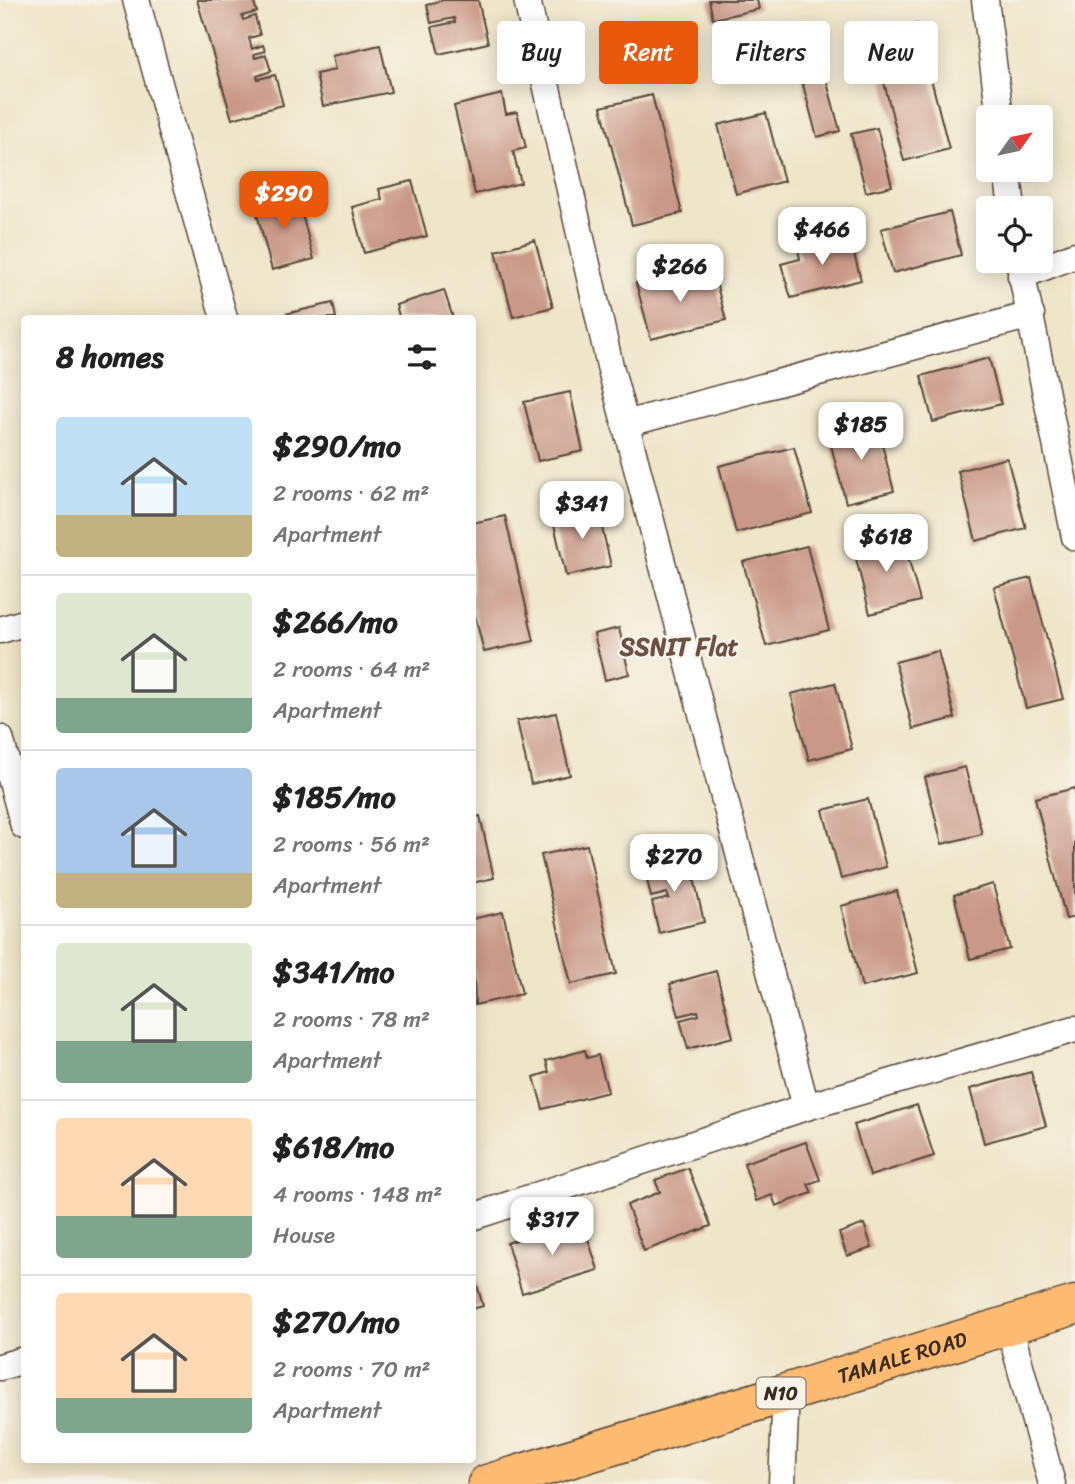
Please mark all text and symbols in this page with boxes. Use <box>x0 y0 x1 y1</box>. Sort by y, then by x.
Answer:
chip: Buy <box>497 21 585 84</box>
chip: Rent <box>599 21 698 84</box>
chip: Filters <box>712 21 830 84</box>
chip: New <box>844 21 938 84</box>
north arrow <box>976 105 1054 182</box>
map controls <box>976 105 1053 273</box>
pin: $290 <box>243 172 325 231</box>
text: $290 <box>255 173 313 214</box>
button: locate <box>976 196 1053 273</box>
pin: $466 <box>781 208 863 267</box>
text: $466 <box>794 209 850 250</box>
pin: $266 <box>639 244 721 304</box>
text: $266 <box>653 246 707 287</box>
text: 8 homes <box>56 330 164 384</box>
icon: filters <box>403 338 441 376</box>
pin: $185 <box>820 402 902 462</box>
text: $185 <box>834 404 888 445</box>
text: $290/mo <box>273 419 401 473</box>
icon: home <box>112 445 196 529</box>
text: 2 rooms · 62 m² <box>273 473 429 514</box>
pin: $341 <box>541 482 623 541</box>
text: $341 <box>556 483 608 524</box>
text: Apartment <box>273 514 382 555</box>
pin: $618 <box>845 514 927 574</box>
text: $618 <box>860 516 912 557</box>
text: $266/mo <box>273 595 398 649</box>
icon: home <box>112 621 196 705</box>
district label: SSNIT Flat <box>619 626 739 668</box>
text: 2 rooms · 64 m² <box>273 649 430 690</box>
text: Apartment <box>273 690 382 731</box>
text: $185/mo <box>273 770 396 824</box>
icon: home <box>112 796 196 880</box>
text: 2 rooms · 56 m² <box>273 824 430 865</box>
pin: $270 <box>633 834 715 894</box>
text: $270 <box>646 836 702 877</box>
text: Apartment <box>273 865 382 906</box>
text: $341/mo <box>273 945 394 999</box>
icon: home <box>112 971 196 1055</box>
text: 2 rooms · 78 m² <box>273 999 430 1040</box>
text: Apartment <box>273 1040 382 1081</box>
text: $618/mo <box>273 1120 394 1174</box>
icon: home <box>112 1146 196 1230</box>
text: 4 rooms · 148 m² <box>273 1174 442 1215</box>
pin: $317 <box>511 1198 593 1257</box>
text: $317 <box>526 1199 578 1240</box>
text: House <box>273 1215 335 1256</box>
text: $270/mo <box>273 1295 400 1349</box>
street label: TAMALE ROAD <box>833 1320 972 1395</box>
icon: home <box>112 1321 196 1405</box>
text: 2 rooms · 70 m² <box>273 1349 431 1390</box>
road number: N10 <box>756 1378 806 1408</box>
text: Apartment <box>273 1390 382 1431</box>

